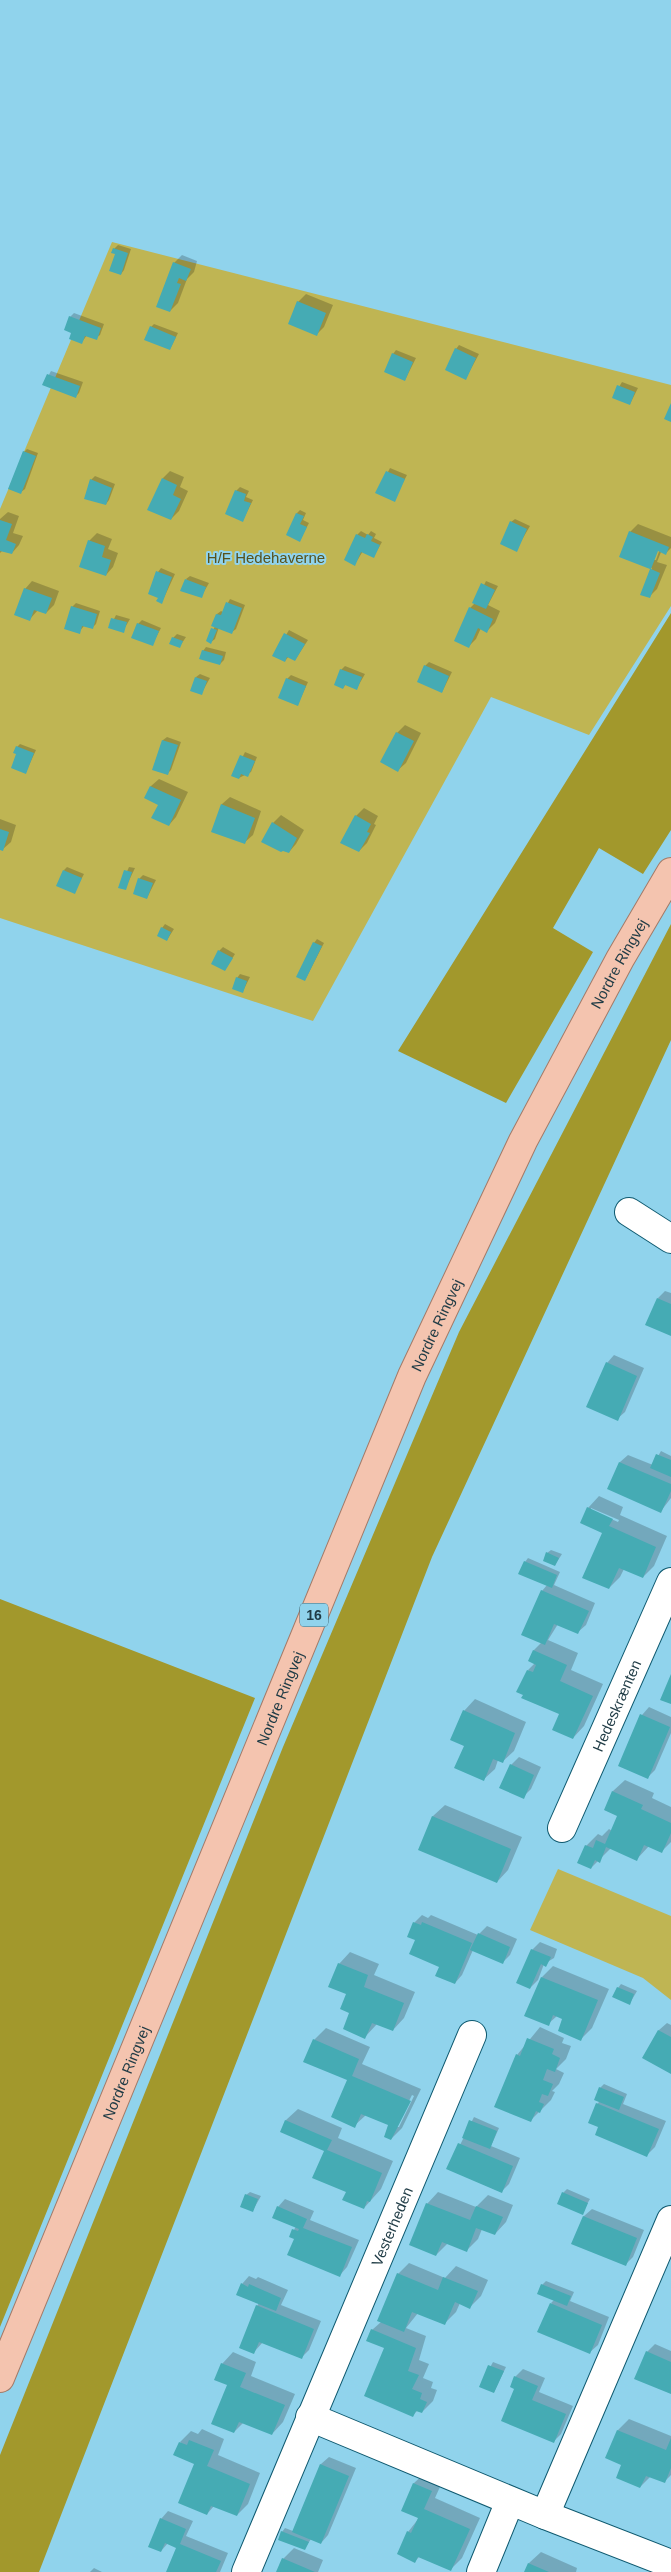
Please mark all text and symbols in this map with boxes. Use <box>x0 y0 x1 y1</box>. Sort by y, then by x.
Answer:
park label: H/F Hedehaverne <box>207 549 325 566</box>
street label: Nordre Ringvej <box>587 915 650 1011</box>
street label: Nordre Ringvej <box>407 1276 465 1374</box>
road number: 16 <box>300 1604 328 1626</box>
street label: Nordre Ringvej <box>253 1649 306 1748</box>
street label: Hedeskrænten <box>589 1657 644 1754</box>
street label: Nordre Ringvej <box>99 2023 152 2122</box>
street label: Vesterheden <box>367 2184 416 2268</box>

